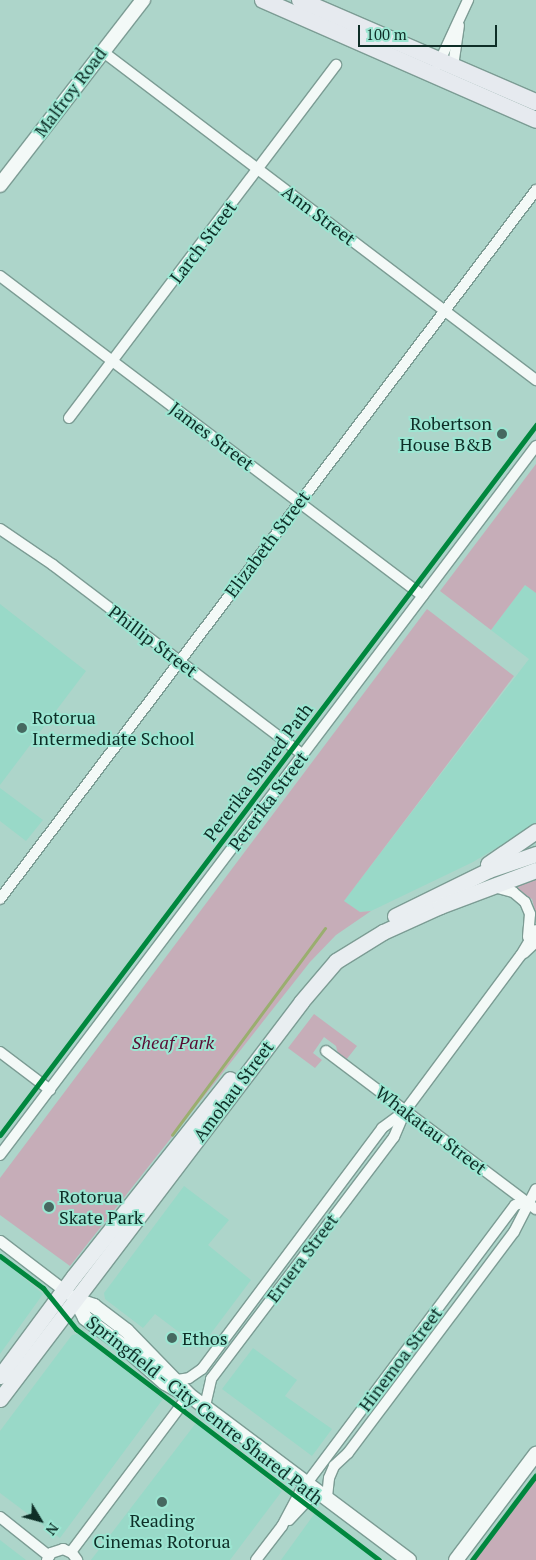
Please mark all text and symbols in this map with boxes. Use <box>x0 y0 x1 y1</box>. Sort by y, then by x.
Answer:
scale bar <box>361 15 500 47</box>
text: 100 m <box>366 24 407 44</box>
street label: Malfroy Road <box>29 43 111 141</box>
street label: Ann Street <box>278 180 360 250</box>
street label: Larch Street <box>165 197 241 287</box>
street label: James Street <box>166 397 258 475</box>
place label: Robertson House B&B <box>400 413 492 456</box>
marker: Robertson House B&B <box>496 428 508 440</box>
street label: Elizabeth Street <box>220 487 314 601</box>
street label: Phillip Street <box>104 601 202 681</box>
street label: Pererika Shared Path <box>199 699 317 845</box>
place label: Rotorua Intermediate School <box>32 707 195 750</box>
marker: Rotorua Intermediate School <box>16 722 28 734</box>
street label: Pererika Street <box>224 747 312 855</box>
park label: Sheaf Park <box>132 1031 214 1053</box>
street label: Amohau Street <box>188 1037 278 1145</box>
street label: Whakatau Street <box>371 1081 491 1179</box>
place label: Rotorua Skate Park <box>59 1186 143 1228</box>
marker: Rotorua Skate Park <box>43 1201 55 1213</box>
street label: Eruera Street <box>262 1210 342 1306</box>
street label: Hinemoa Street <box>354 1302 446 1416</box>
street label: Springfield - City Centre Shared Path <box>82 1310 328 1510</box>
place label: Ethos <box>182 1327 227 1349</box>
marker: Ethos <box>166 1332 178 1344</box>
north arrow <box>15 1495 65 1545</box>
marker: Reading Cinemas Rotorua <box>156 1496 168 1508</box>
place label: Reading Cinemas Rotorua <box>93 1510 231 1552</box>
text: N <box>42 1519 63 1539</box>

